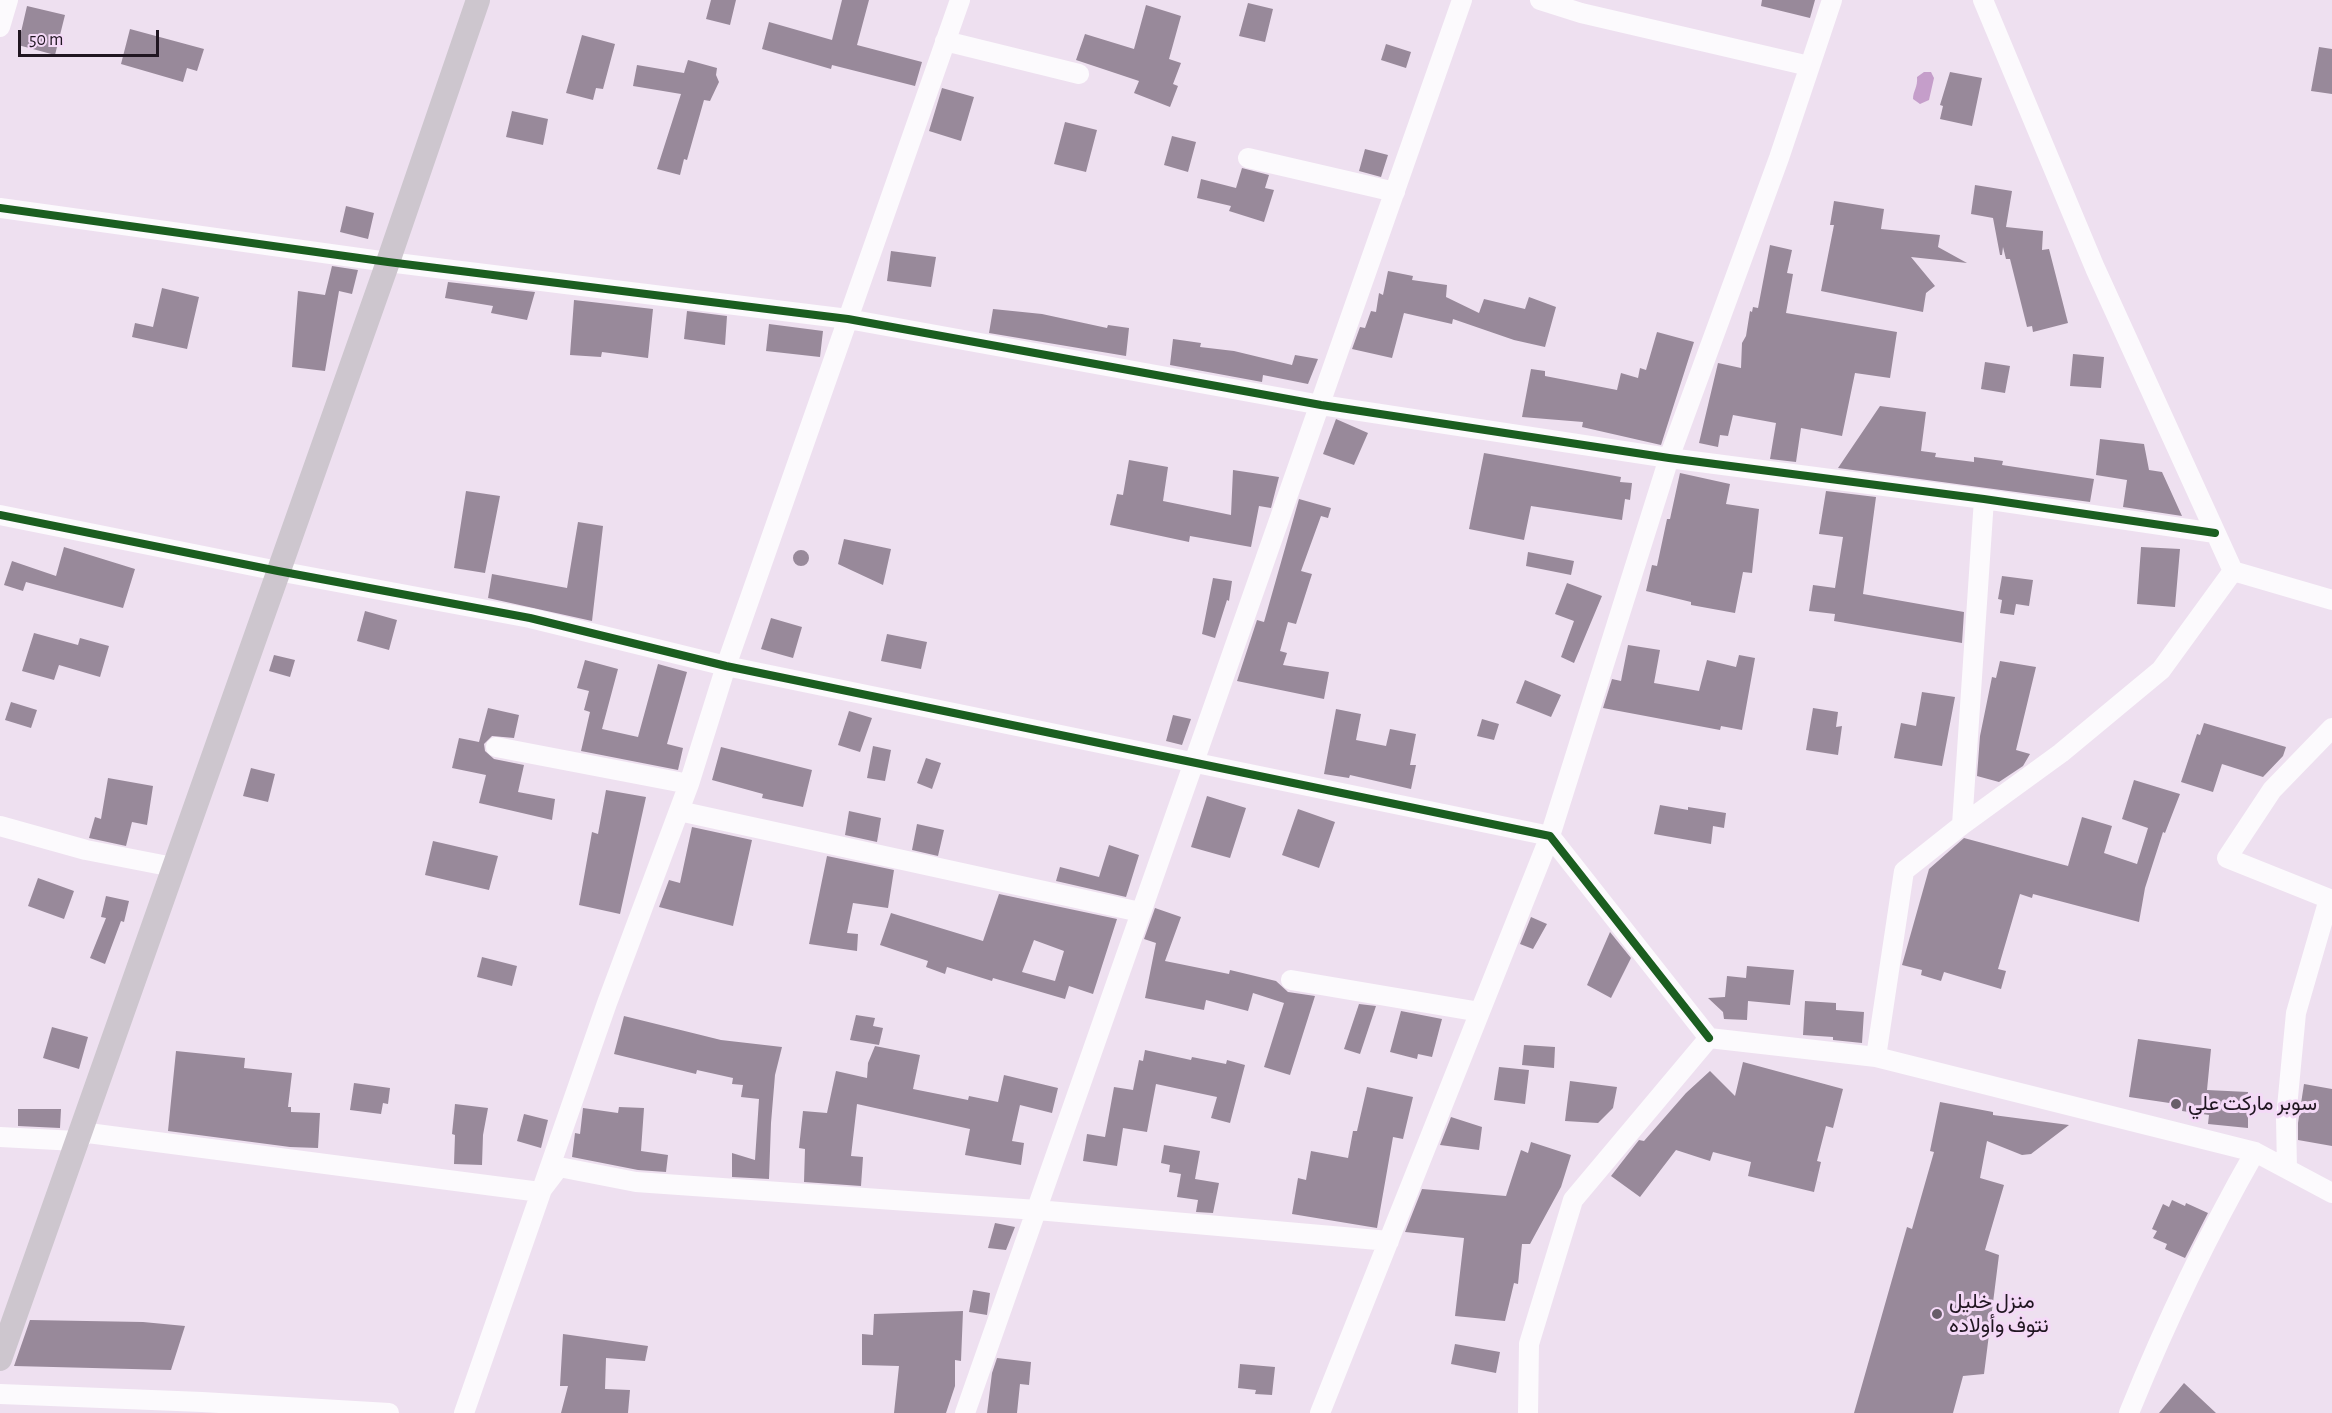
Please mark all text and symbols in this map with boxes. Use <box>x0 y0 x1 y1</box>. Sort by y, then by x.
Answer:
scale bar <box>21 18 162 56</box>
text: 50 m <box>29 31 63 49</box>
place label: سوبر ماركت علي <box>2188 1091 2317 1117</box>
marker: سوبر ماركت علي <box>2169 1097 2183 1111</box>
place label: منزل خليل نتوف وأولاده <box>1949 1289 2049 1339</box>
marker: منزل خليل نتوف وأولاده <box>1930 1307 1944 1321</box>

